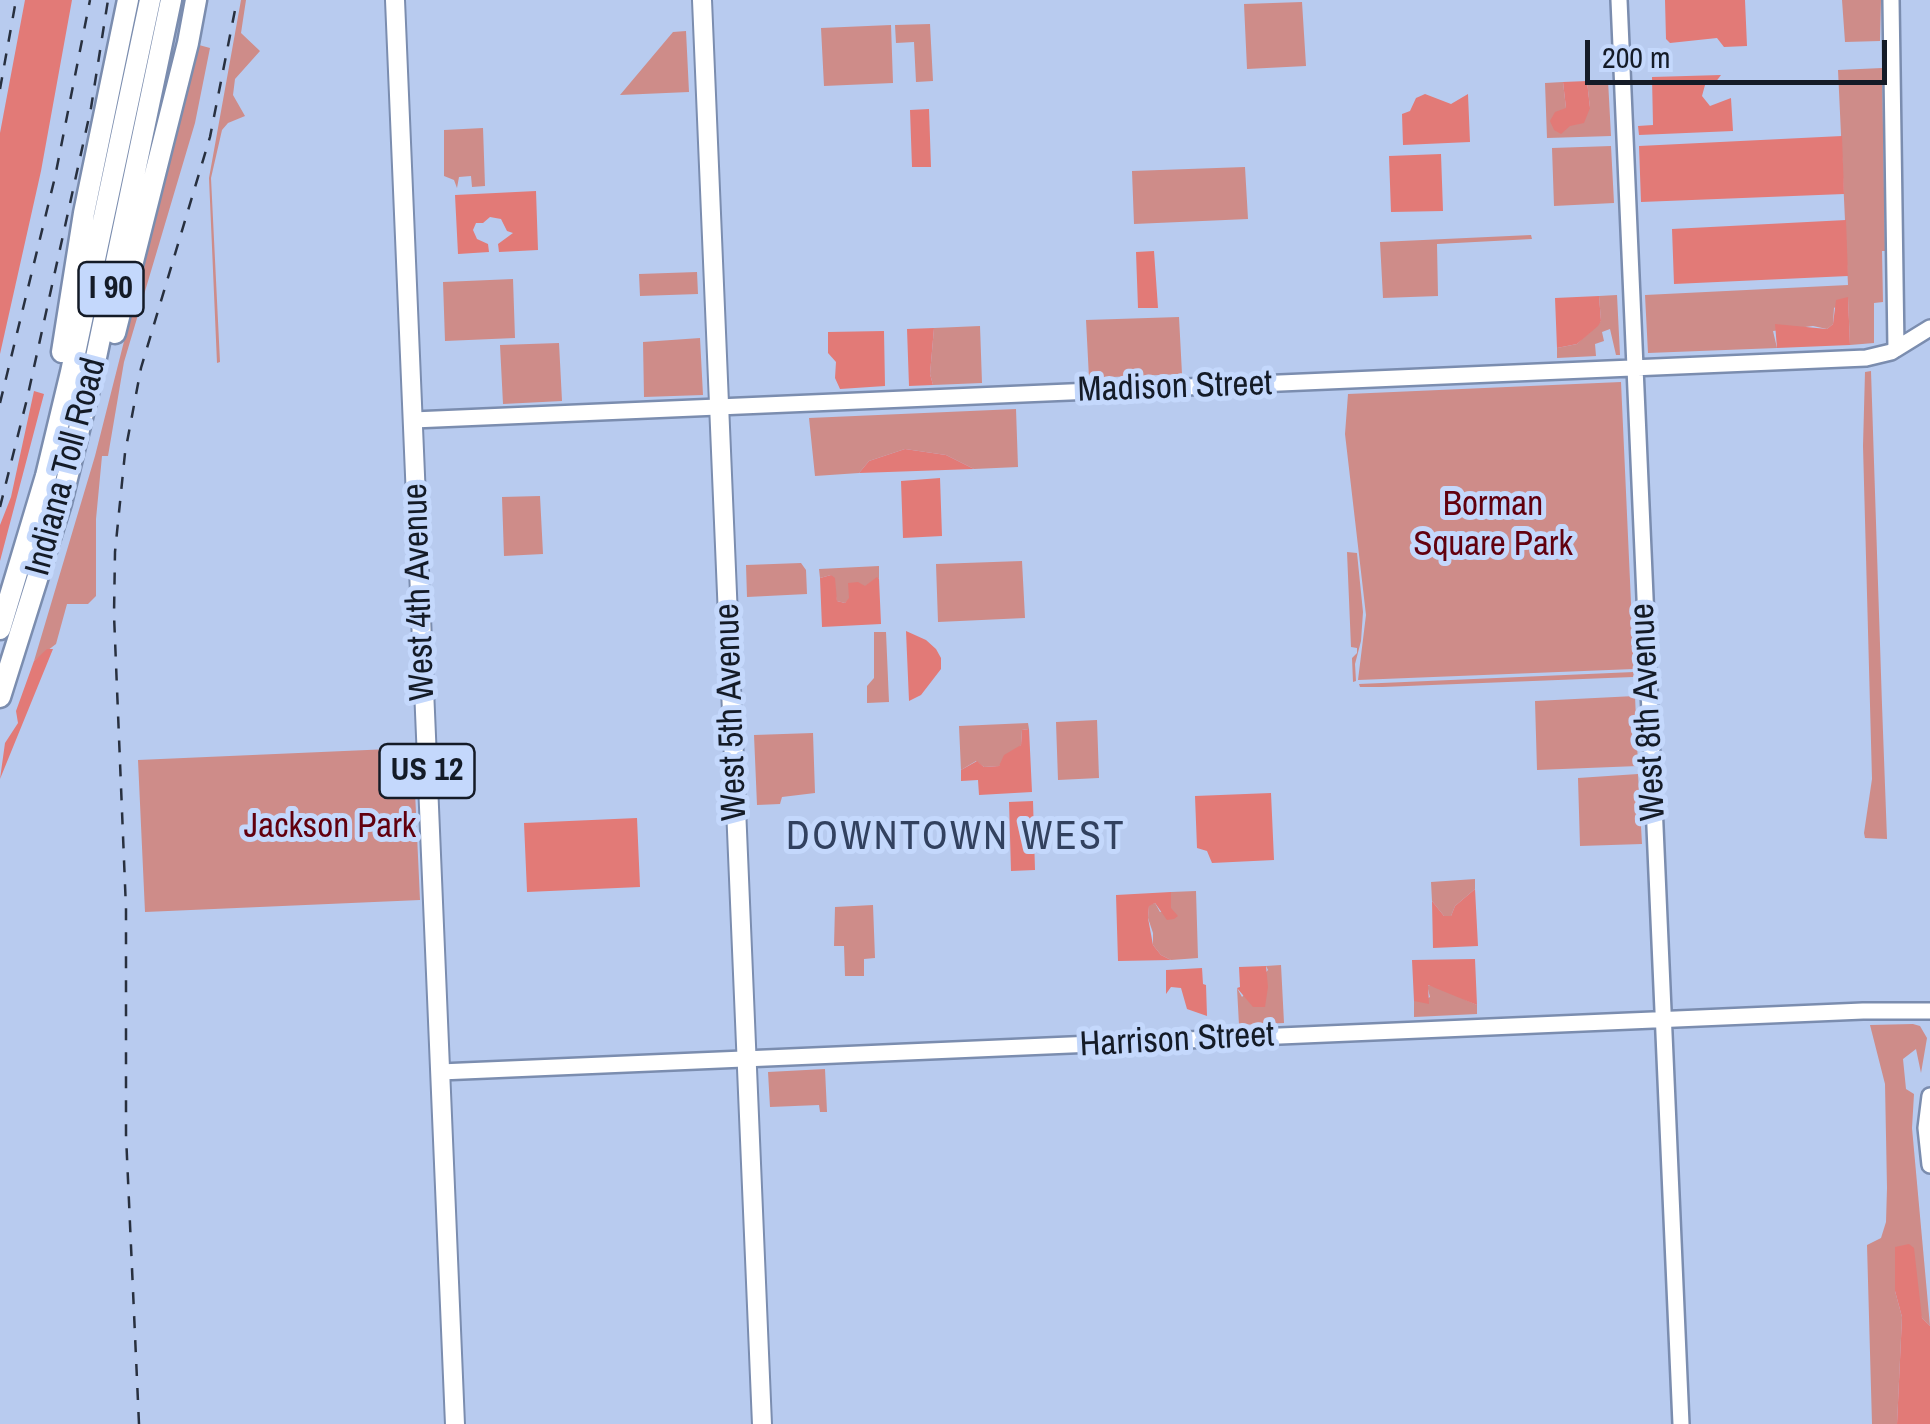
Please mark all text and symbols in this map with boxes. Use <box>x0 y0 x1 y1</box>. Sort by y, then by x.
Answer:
scale bar <box>1590 20 1892 82</box>
text: 200 m <box>1602 37 1670 77</box>
road number: I 90 <box>78 262 144 316</box>
street label: Indiana Toll Road <box>18 354 116 580</box>
street label: Madison Street <box>1077 364 1273 412</box>
street label: West 4th Avenue <box>395 483 445 701</box>
park label: Borman Square Park <box>1413 485 1573 567</box>
street label: West 8th Avenue <box>1622 602 1676 822</box>
street label: West 5th Avenue <box>707 603 757 821</box>
road number: US 12 <box>380 744 474 798</box>
park label: Jackson Park <box>244 807 416 849</box>
district label: DOWNTOWN WEST <box>786 814 1126 862</box>
street label: Harrison Street <box>1079 1015 1275 1067</box>

